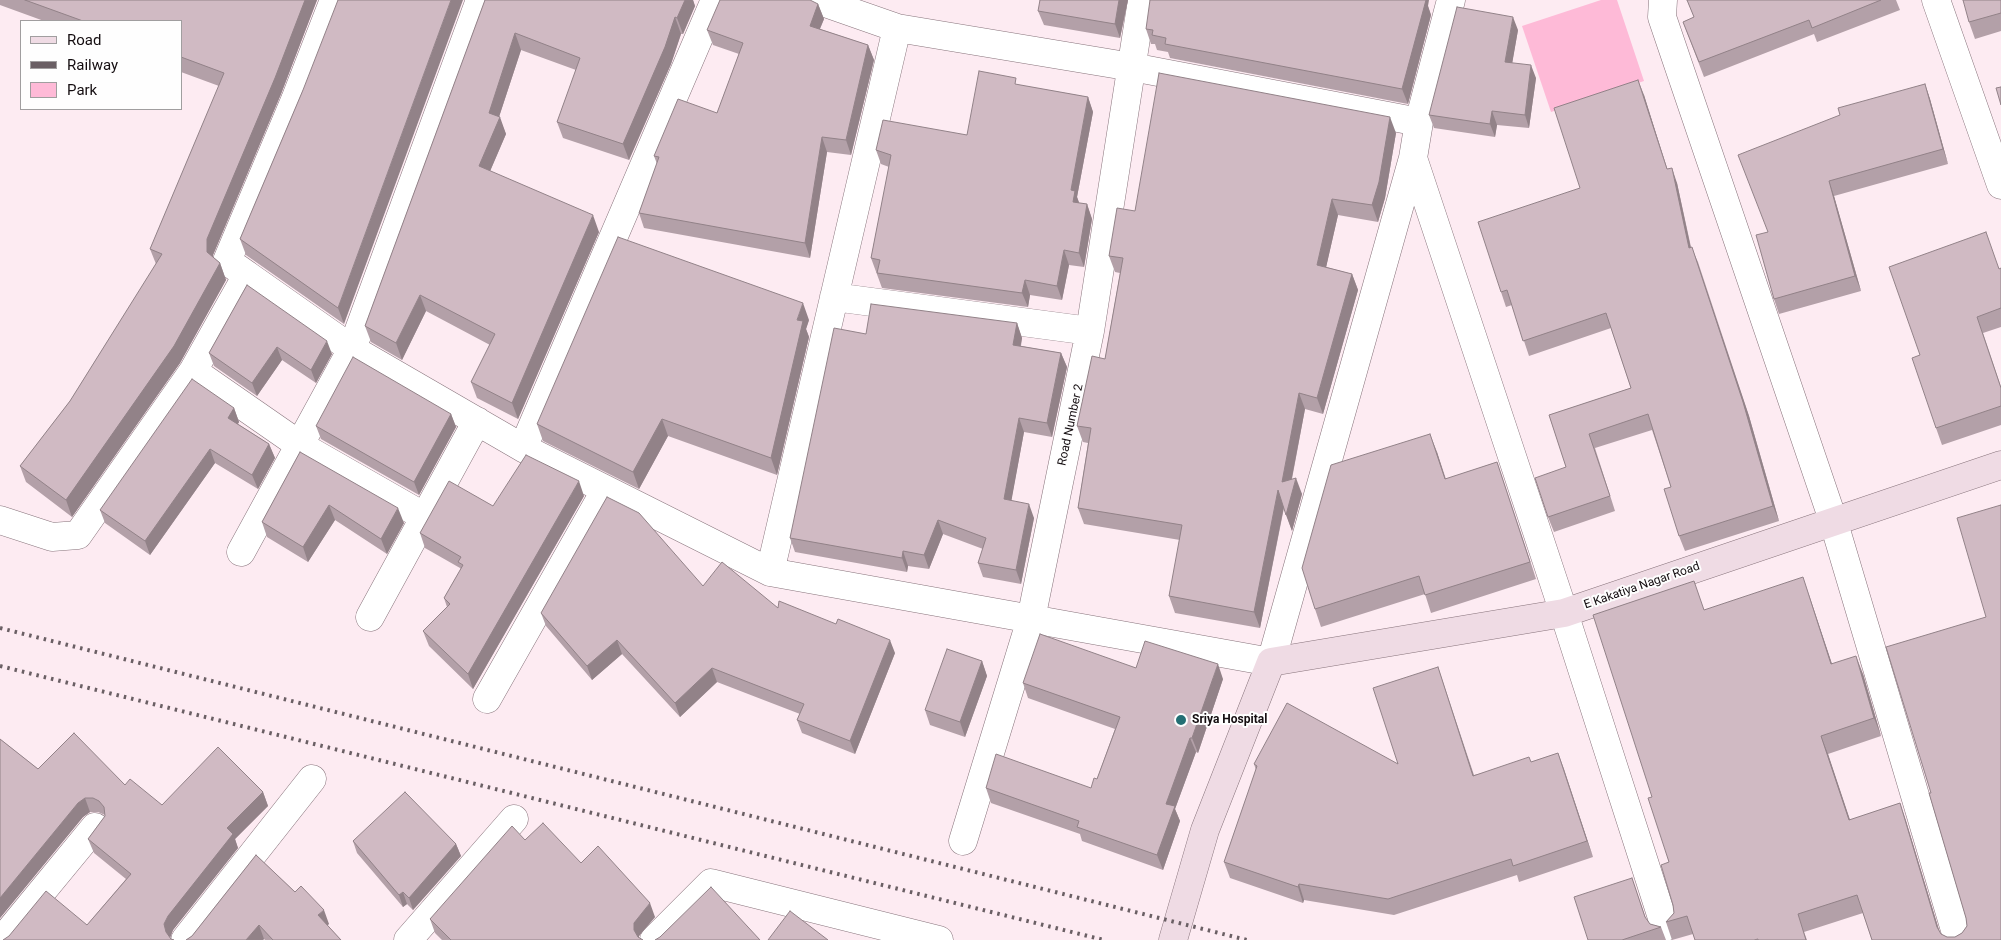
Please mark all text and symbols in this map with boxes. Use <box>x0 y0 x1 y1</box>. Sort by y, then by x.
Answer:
legend <box>20 20 182 110</box>
text: Road <box>67 31 101 49</box>
text: Railway <box>67 56 118 74</box>
text: Park <box>67 81 97 99</box>
street label: Road Number 2 <box>1055 383 1087 467</box>
street label: E Kakatiya Nagar Road <box>1582 559 1702 613</box>
marker: Sriya Hospital <box>1174 713 1188 727</box>
place label: Sriya Hospital <box>1192 713 1267 727</box>

